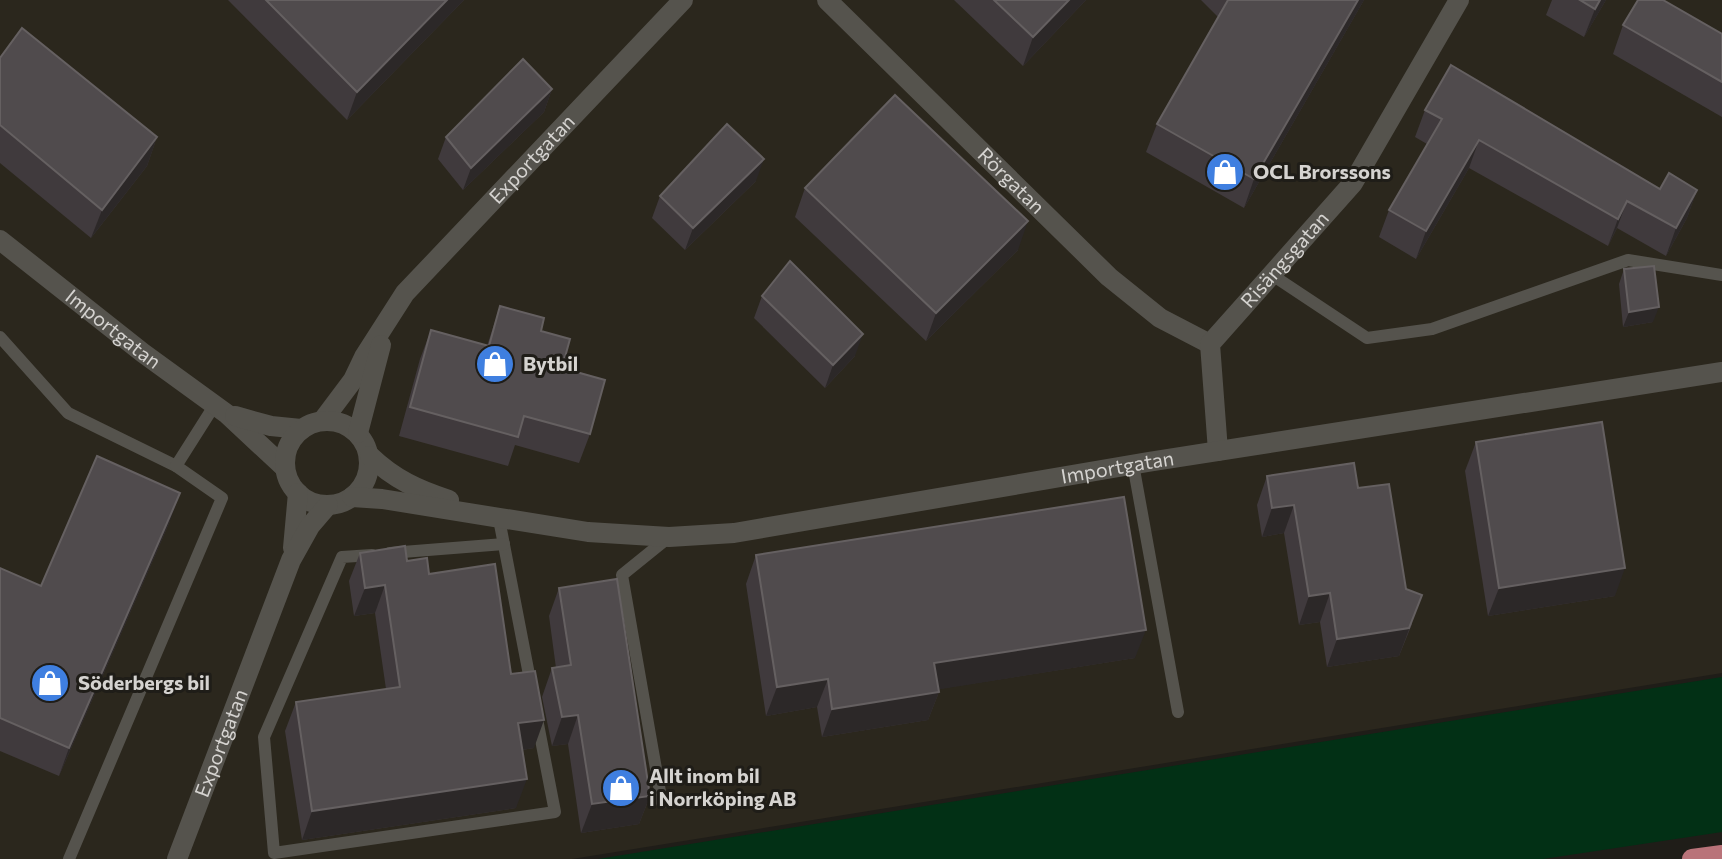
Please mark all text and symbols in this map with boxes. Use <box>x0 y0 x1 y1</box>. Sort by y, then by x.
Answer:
street label: Exportgatan <box>483 109 579 208</box>
street label: Rörgatan <box>973 142 1050 218</box>
shop icon: OCL Brorssons <box>1204 151 1246 193</box>
place label: OCL Brorssons <box>1253 159 1391 183</box>
street label: Risängsgatan <box>1235 206 1333 312</box>
street label: Importgatan <box>61 284 166 373</box>
shop icon: Bytbil <box>474 343 516 385</box>
place label: Bytbil <box>523 351 578 375</box>
street label: Importgatan <box>1059 445 1176 488</box>
shop icon: Söderbergs bil <box>29 662 71 704</box>
place label: Söderbergs bil <box>78 670 210 694</box>
street label: Exportgatan <box>189 685 252 800</box>
place label: Allt inom bil i Norrköping AB <box>649 763 796 810</box>
shop icon: Allt inom bil i Norrköping AB <box>600 767 642 809</box>

